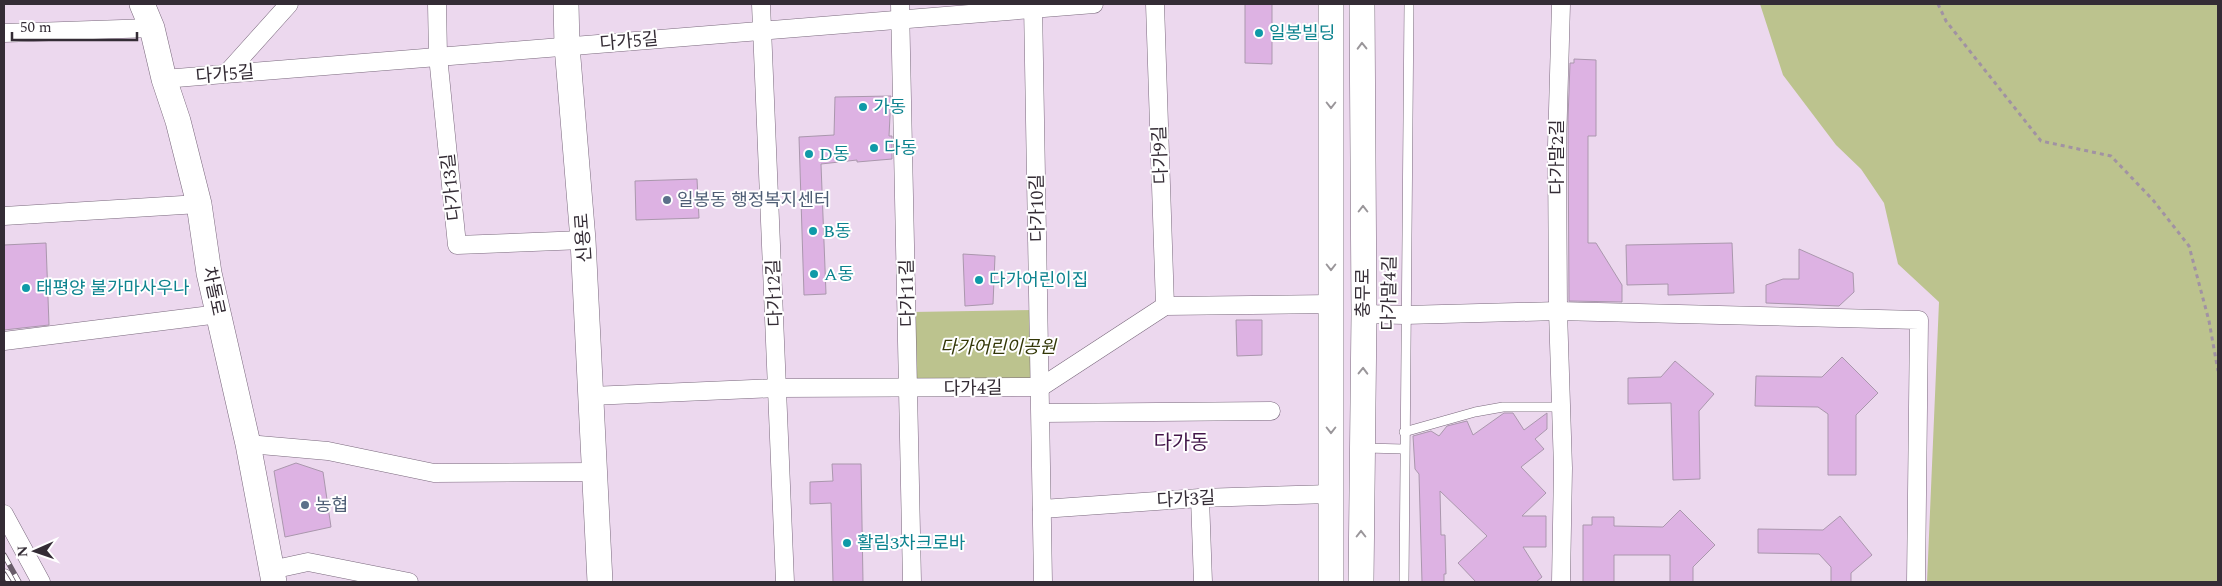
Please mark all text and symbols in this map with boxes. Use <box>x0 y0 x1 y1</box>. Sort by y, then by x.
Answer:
scale bar <box>12 10 138 42</box>
text: 50 m <box>20 16 52 39</box>
place label: 일봉빌딩 <box>1269 20 1335 47</box>
street label: 다가5길 <box>599 25 659 58</box>
marker: 일봉빌딩 <box>1253 27 1265 39</box>
one-way arrow <box>1357 42 1367 50</box>
street label: 다가5길 <box>195 58 255 91</box>
place label: 가동 <box>873 94 906 121</box>
marker: 가동 <box>857 101 869 113</box>
one-way arrow <box>1326 102 1336 109</box>
street label: 다가말2길 <box>1544 119 1571 195</box>
street label: 다가9길 <box>1146 125 1175 185</box>
place label: 다동 <box>884 135 917 162</box>
place label: D동 <box>819 141 850 168</box>
marker: 다동 <box>868 142 880 154</box>
marker: D동 <box>803 148 815 160</box>
street label: 다가13길 <box>435 152 468 222</box>
street label: 다가10길 <box>1023 174 1052 242</box>
place label: 일봉동 행정복지센터 <box>677 187 831 214</box>
marker: 일봉동 행정복지센터 <box>661 194 673 206</box>
one-way arrow <box>1358 204 1368 212</box>
street label: 신용로 <box>568 212 599 264</box>
place label: B동 <box>823 218 851 245</box>
marker: B동 <box>807 225 819 237</box>
street label: 다가말4길 <box>1375 255 1404 331</box>
street label: 다가12길 <box>760 259 789 327</box>
street label: 다가11길 <box>893 259 922 327</box>
place label: A동 <box>824 261 854 288</box>
street label: 차돌로 <box>195 264 232 318</box>
one-way arrow <box>1326 264 1336 272</box>
place label: 다가어린이집 <box>989 267 1088 294</box>
marker: A동 <box>808 268 820 280</box>
street label: 충무로 <box>1350 268 1377 318</box>
marker: 다가어린이집 <box>973 274 985 286</box>
place label: 태평양 불가마사우나 <box>36 275 190 302</box>
marker: 태평양 불가마사우나 <box>20 282 32 294</box>
park label: 다가어린이공원 <box>940 334 1057 361</box>
one-way arrow <box>1358 367 1368 374</box>
street label: 다가4길 <box>943 374 1003 403</box>
one-way arrow <box>1326 426 1336 434</box>
district label: 다가동 <box>1153 428 1209 458</box>
street label: 다가3길 <box>1156 484 1216 515</box>
place label: 농협 <box>315 492 348 519</box>
marker: 농협 <box>299 499 311 511</box>
north arrow <box>10 526 60 576</box>
one-way arrow <box>1356 529 1366 537</box>
place label: 활림3차크로바 <box>857 530 966 557</box>
marker: 활림3차크로바 <box>841 537 853 549</box>
text: N <box>12 545 33 558</box>

